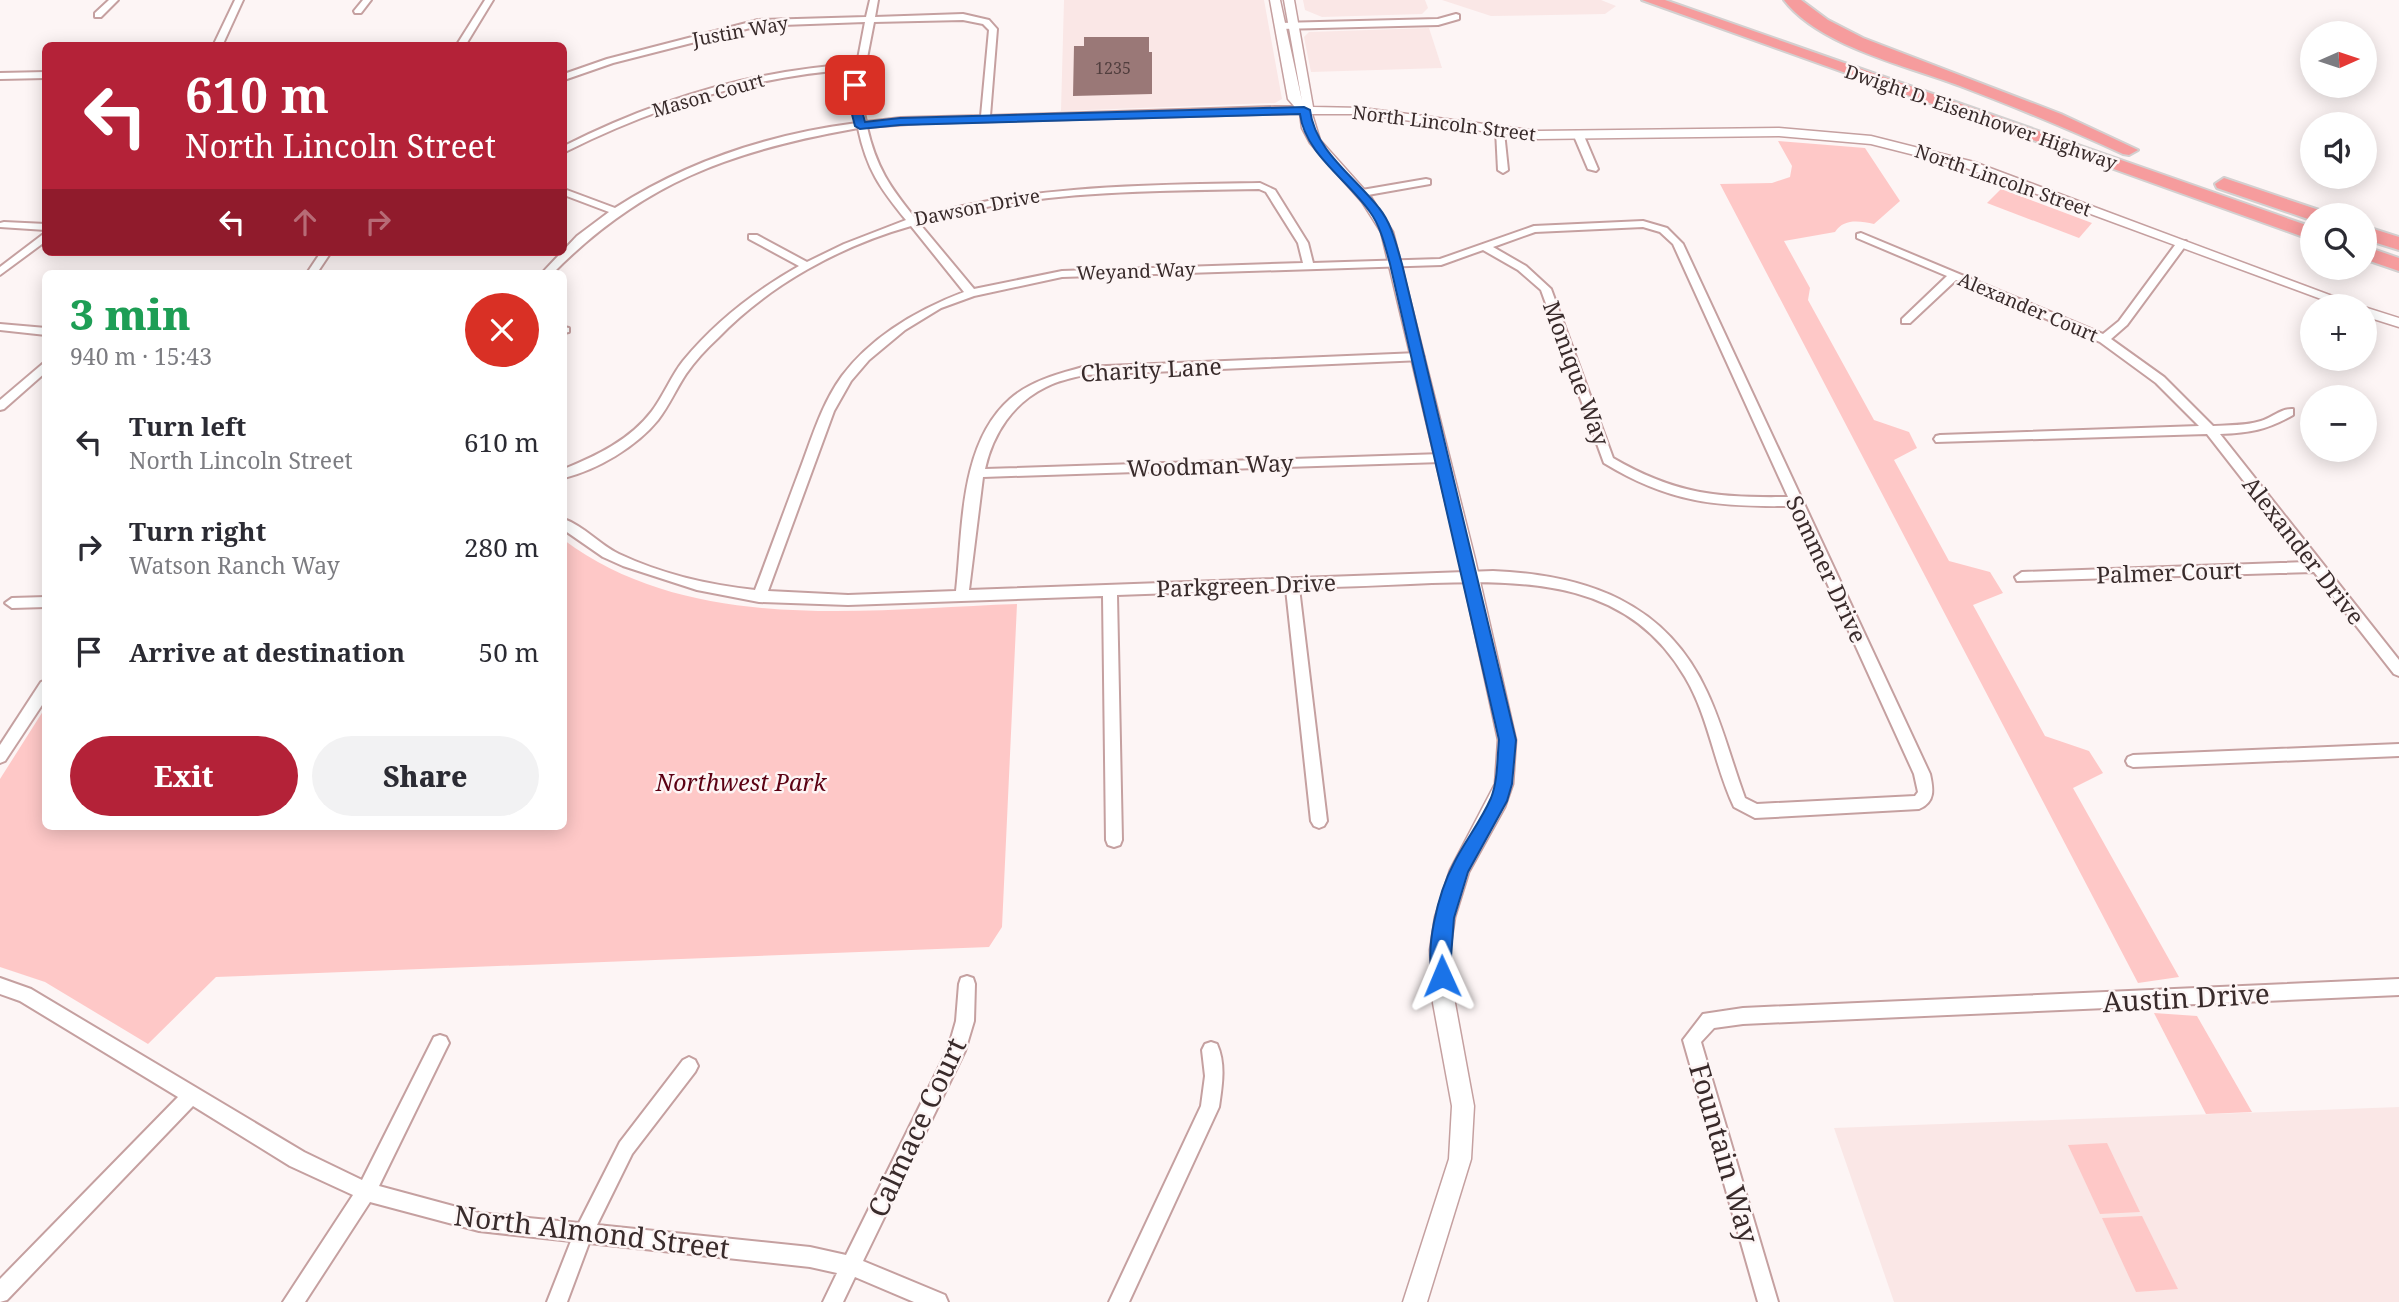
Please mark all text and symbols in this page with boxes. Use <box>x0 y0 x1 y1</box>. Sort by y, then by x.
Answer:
street label: Justin Way <box>689 10 790 52</box>
north arrow <box>2300 21 2376 98</box>
map controls <box>2300 21 2377 462</box>
pin <box>825 55 885 115</box>
house number: 1235 <box>1095 57 1131 79</box>
street label: Dwight D. Eisenhower Highway <box>1841 58 2121 176</box>
text: 610 m <box>185 61 329 127</box>
street label: Mason Court <box>649 66 767 123</box>
icon: arrive <box>836 66 874 104</box>
icon: left <box>70 70 161 161</box>
street label: North Lincoln Street <box>1351 99 1538 147</box>
button: sound <box>2300 112 2377 189</box>
text: North Lincoln Street <box>185 124 496 167</box>
street label: North Lincoln Street <box>1911 138 2095 222</box>
street label: Dawson Drive <box>912 182 1042 232</box>
icon: left <box>213 203 251 241</box>
icon: ahead <box>286 203 324 241</box>
icon: right <box>359 203 397 241</box>
button: search <box>2300 203 2377 280</box>
street label: Weyand Way <box>1076 256 1196 286</box>
street label: Alexander Court <box>1954 266 2102 348</box>
text: 3 min <box>70 285 191 342</box>
button: close <box>465 293 539 367</box>
button: + <box>2300 294 2377 371</box>
street label: Monique Way <box>1536 296 1618 450</box>
text: 940 m · 15:43 <box>70 340 212 372</box>
street label: Charity Lane <box>1080 349 1222 389</box>
button: − <box>2300 385 2377 462</box>
text: Turn left <box>129 408 246 444</box>
icon: left <box>70 423 108 461</box>
text: 610 m <box>464 424 539 460</box>
text: North Lincoln Street <box>129 444 353 476</box>
street label: Woodman Way <box>1126 446 1294 484</box>
street label: Alexander Drive <box>2236 469 2372 631</box>
street label: Sommer Drive <box>1779 490 1875 648</box>
text: Turn right <box>129 513 266 549</box>
icon: right <box>70 528 108 566</box>
text: 280 m <box>464 529 539 565</box>
text: Watson Ranch Way <box>129 549 340 581</box>
street label: Palmer Court <box>2096 553 2242 591</box>
street label: Parkgreen Drive <box>1156 566 1336 604</box>
icon: arrive <box>70 633 108 671</box>
text: Arrive at destination <box>129 634 405 670</box>
text: 50 m <box>479 634 539 670</box>
button: Exit <box>70 736 298 816</box>
button: Share <box>312 736 539 816</box>
park label: Northwest Park <box>655 766 827 798</box>
position arrow <box>1405 939 1479 1013</box>
street label: Austin Drive <box>2101 974 2271 1020</box>
street label: Calmace Court <box>858 1031 974 1223</box>
street label: Fountain Way <box>1681 1059 1769 1248</box>
street label: North Almond Street <box>452 1195 732 1267</box>

